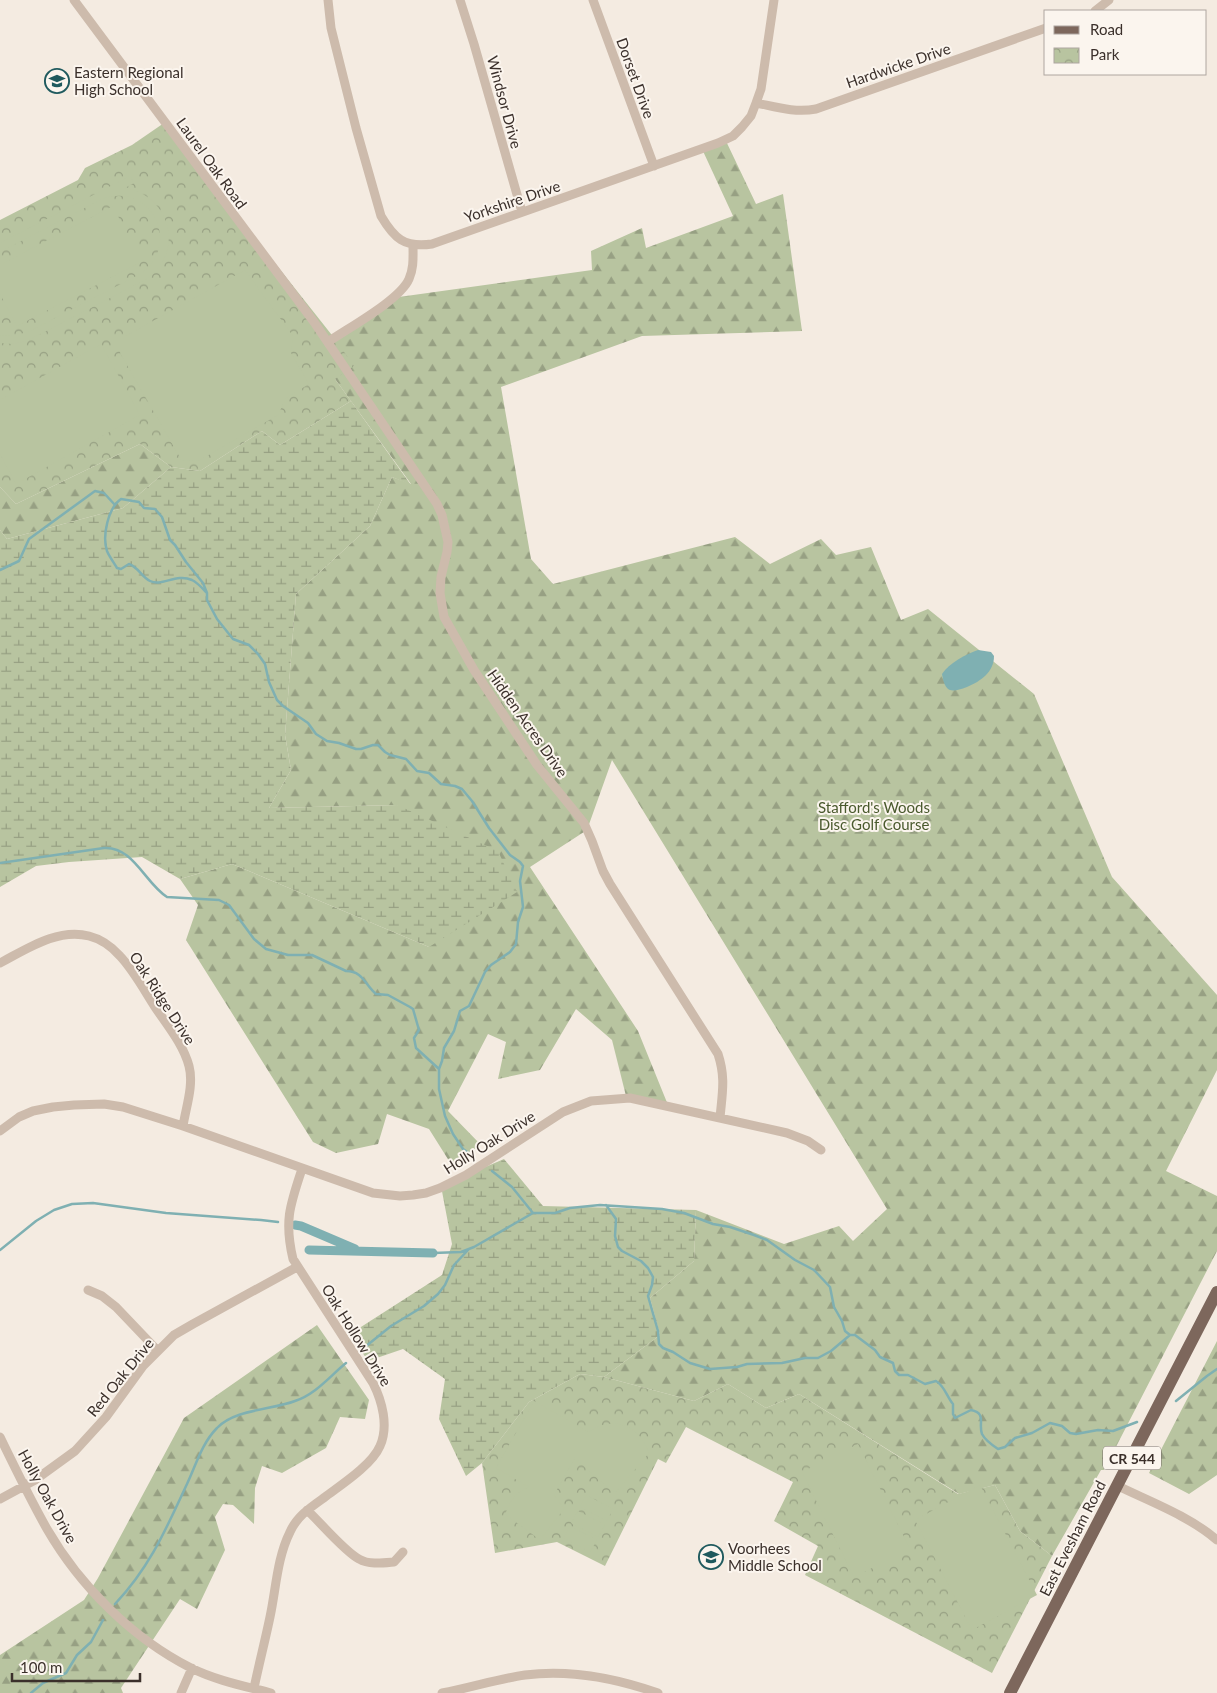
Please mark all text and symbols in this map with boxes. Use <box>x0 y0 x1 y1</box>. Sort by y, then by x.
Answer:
legend <box>1044 10 1207 75</box>
text: Road <box>1090 20 1123 38</box>
street label: Dorset Drive <box>613 35 659 121</box>
street label: Hardwicke Drive <box>843 39 953 91</box>
text: Park <box>1090 45 1120 63</box>
street label: Windsor Drive <box>484 53 526 151</box>
place label: Eastern Regional High School <box>74 63 184 98</box>
school or university icon: Eastern Regional High School <box>44 68 70 94</box>
street label: Laurel Oak Road <box>173 114 251 212</box>
street label: Yorkshire Drive <box>462 176 562 226</box>
street label: Hidden Acres Drive <box>484 666 572 781</box>
park label: Stafford's Woods Disc Golf Course <box>818 798 930 833</box>
street label: Oak Ridge Drive <box>126 948 200 1048</box>
street label: Holly Oak Drive <box>440 1107 538 1177</box>
street label: Oak Hollow Drive <box>318 1281 396 1389</box>
street label: Red Oak Drive <box>83 1334 157 1420</box>
street label: Holly Oak Drive <box>15 1446 81 1546</box>
road number: CR 544 <box>1103 1446 1161 1470</box>
street label: East Evesham Road <box>1035 1477 1109 1599</box>
place label: Voorhees Middle School <box>728 1539 822 1574</box>
school or university icon: Voorhees Middle School <box>698 1544 724 1570</box>
scale bar <box>12 1650 140 1682</box>
text: 100 m <box>20 1658 62 1676</box>

